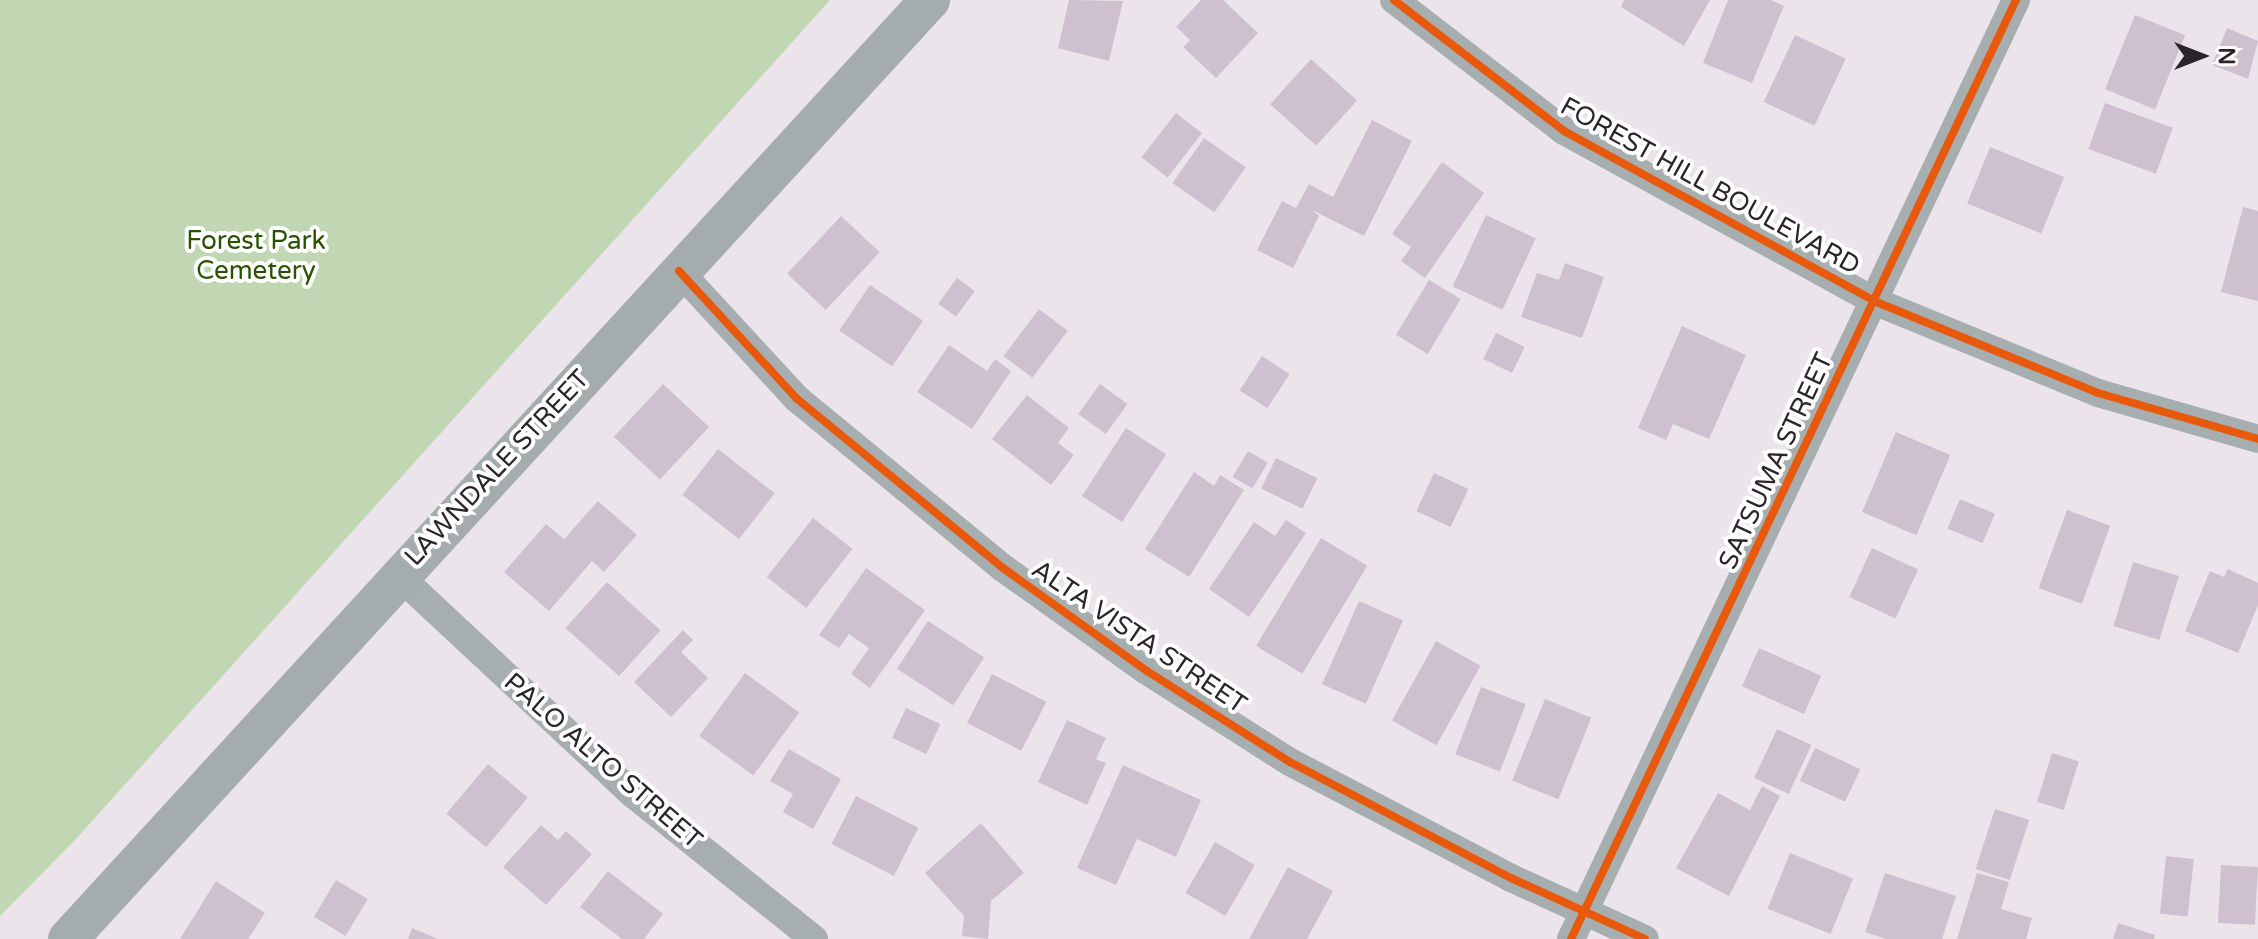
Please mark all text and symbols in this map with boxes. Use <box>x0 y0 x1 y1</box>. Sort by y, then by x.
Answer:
north arrow <box>2162 16 2242 96</box>
text: N <box>2213 47 2239 65</box>
street label: FOREST HILL BOULEVARD <box>1555 91 1865 281</box>
park label: Forest Park Cemetery <box>186 225 326 286</box>
street label: SATSUMA STREET <box>1712 348 1840 574</box>
street label: LAWNDALE STREET <box>398 364 596 572</box>
street label: ALTA VISTA STREET <box>1026 554 1252 720</box>
street label: PALO ALTO STREET <box>497 666 709 856</box>

